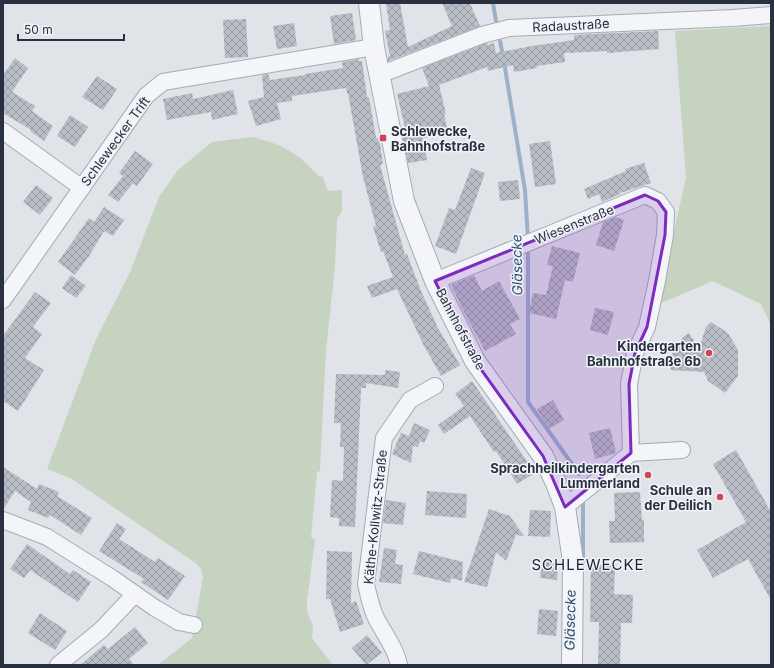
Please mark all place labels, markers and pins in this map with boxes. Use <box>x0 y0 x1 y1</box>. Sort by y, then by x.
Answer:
place label: Schlewecke, Bahnhofstraße <box>391 123 486 154</box>
marker: Schlewecke, Bahnhofstraße <box>378 133 388 143</box>
place label: Kindergarten Bahnhofstraße 6b <box>587 338 701 369</box>
marker: Kindergarten Bahnhofstraße 6b <box>704 348 714 358</box>
place label: Sprachheilkindergarten Lummerland <box>490 460 640 491</box>
marker: Sprachheilkindergarten Lummerland <box>643 470 653 480</box>
place label: Schule an der Deilich <box>644 482 712 513</box>
marker: Schule an der Deilich <box>715 492 725 502</box>

